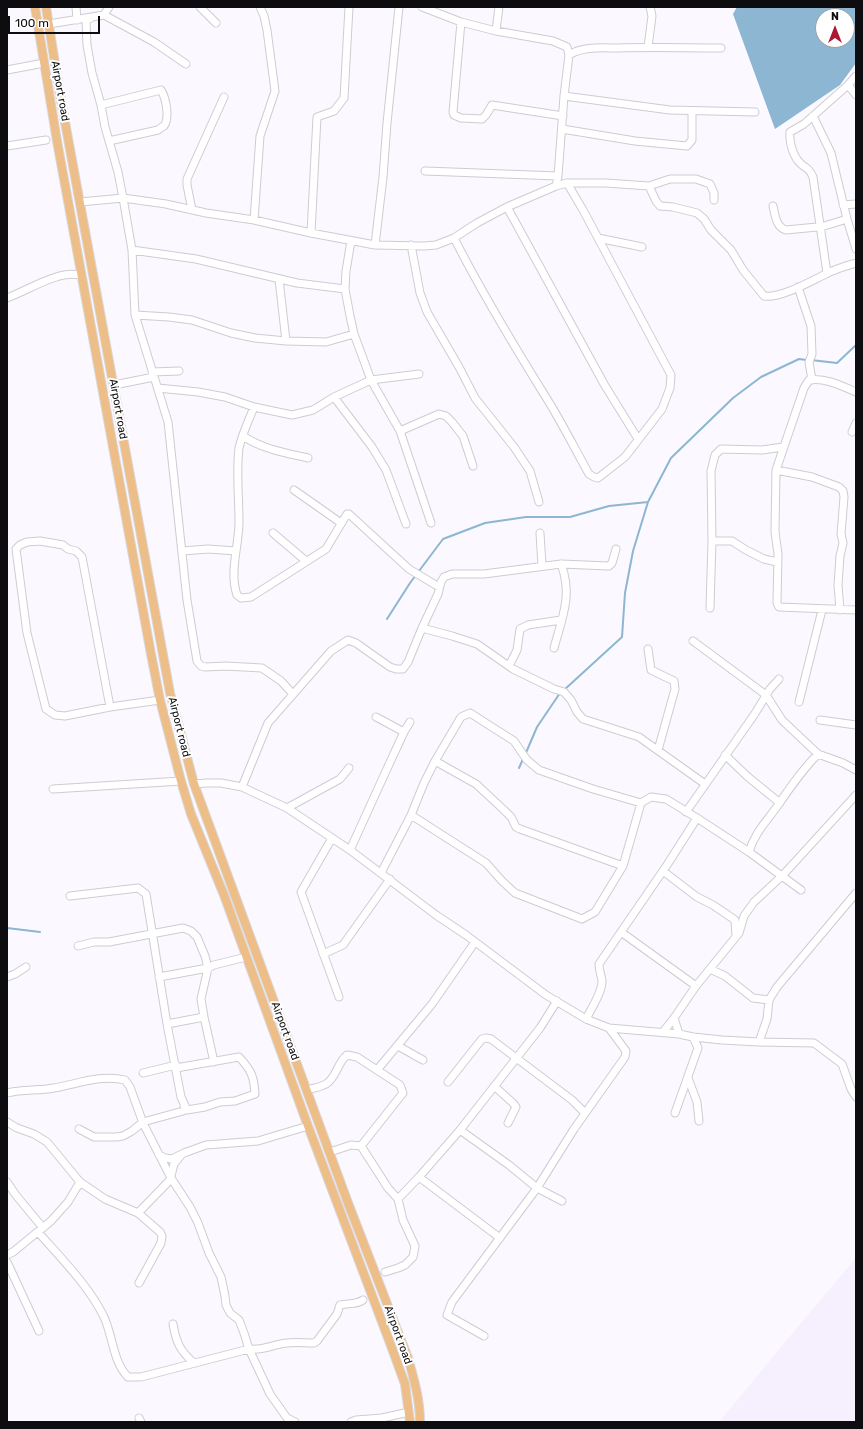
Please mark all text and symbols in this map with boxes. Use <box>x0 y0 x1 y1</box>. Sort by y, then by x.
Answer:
scale bar <box>10 8 102 34</box>
north arrow <box>815 8 855 48</box>
text: N <box>831 10 839 23</box>
text: 100 m <box>15 16 49 30</box>
street label: Airport road <box>48 60 72 122</box>
street label: Airport road <box>106 378 130 440</box>
street label: Airport road <box>165 696 193 758</box>
street label: Airport road <box>268 1000 302 1062</box>
street label: Airport road <box>381 1304 415 1366</box>

